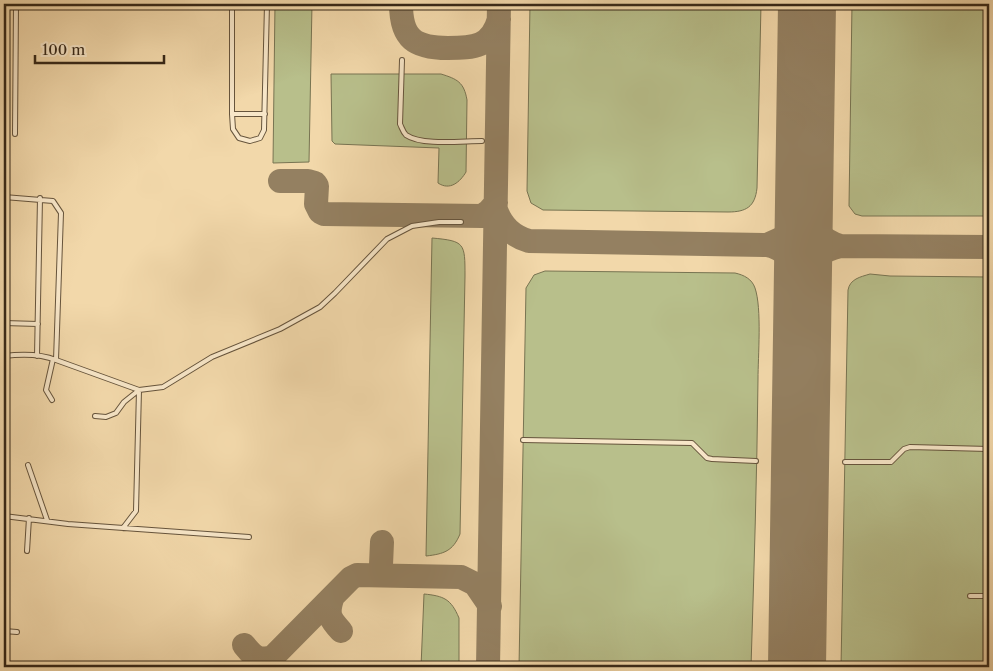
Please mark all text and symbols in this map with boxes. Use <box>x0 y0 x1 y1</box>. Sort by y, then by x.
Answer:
scale bar <box>35 32 164 64</box>
text: 100 m <box>42 40 85 59</box>

